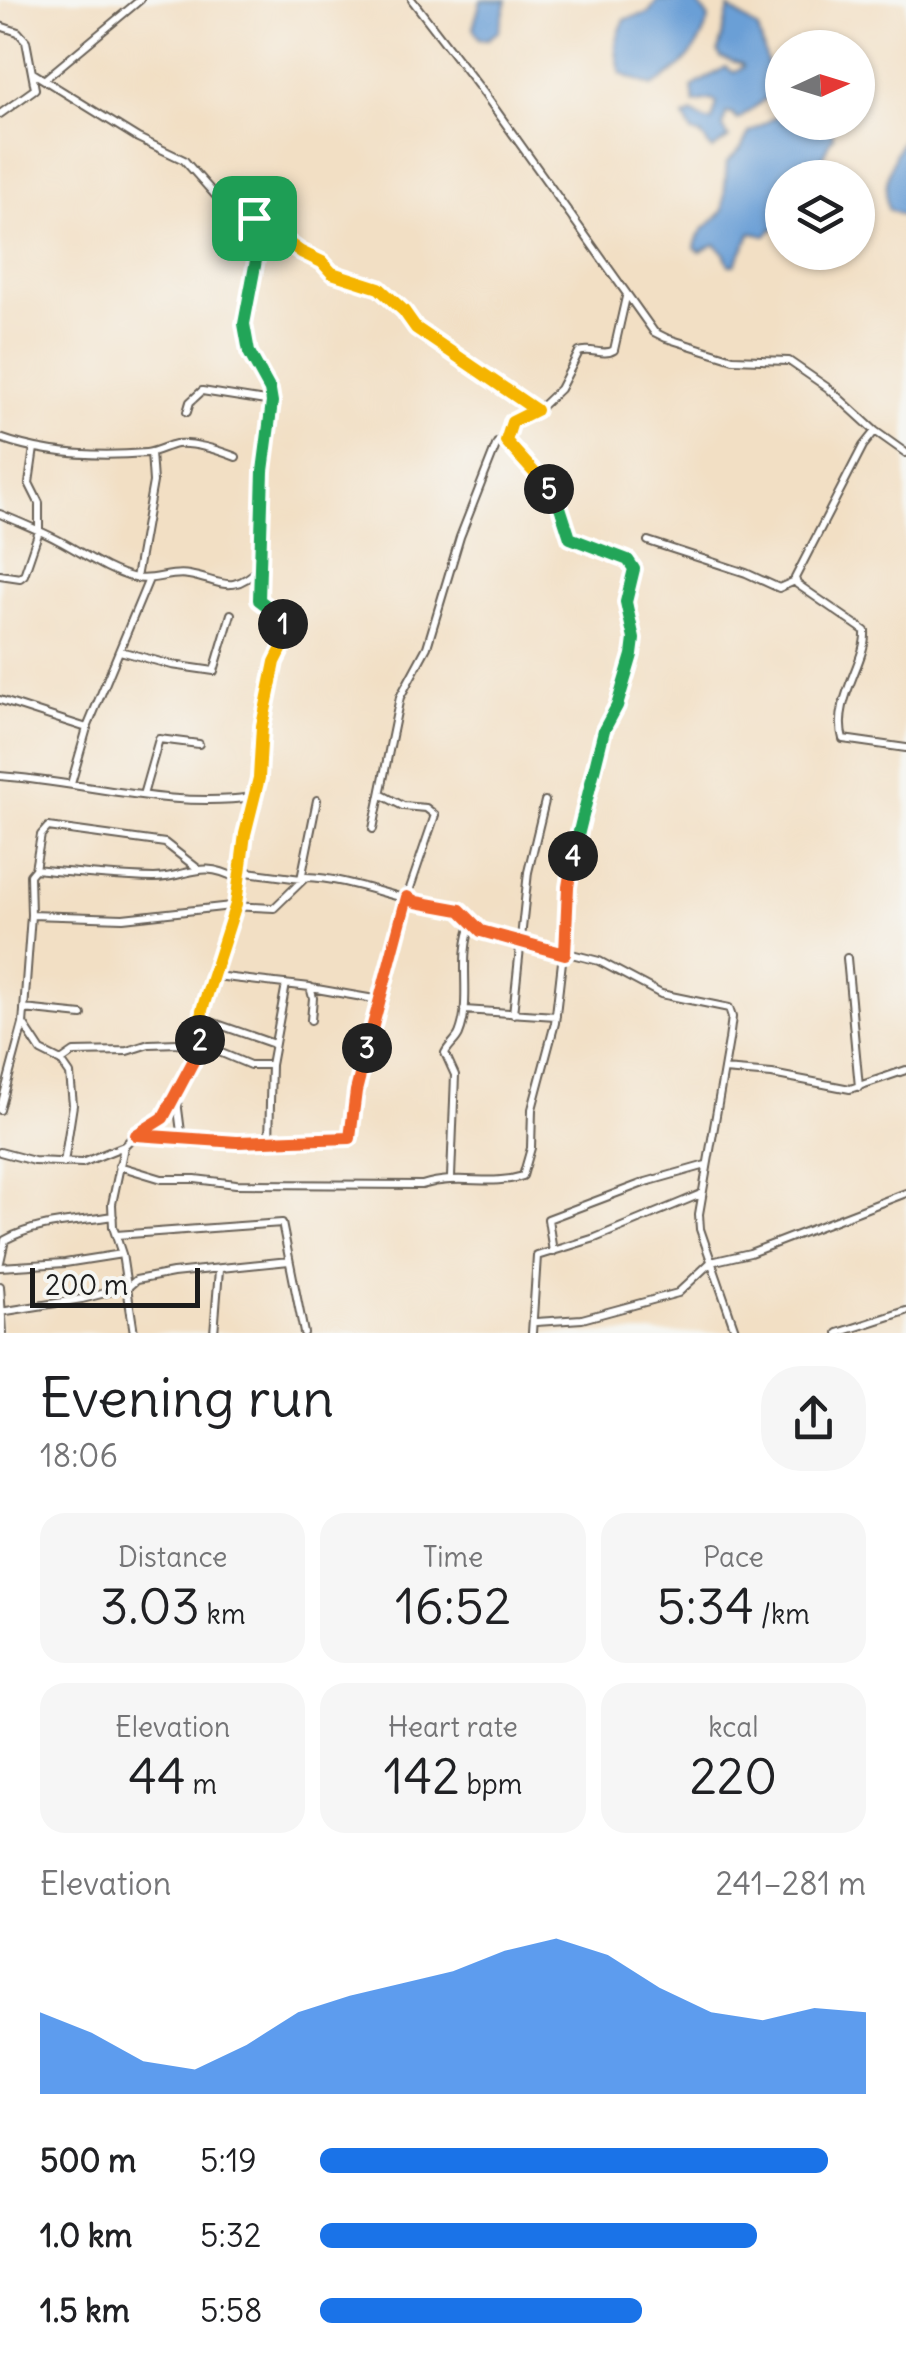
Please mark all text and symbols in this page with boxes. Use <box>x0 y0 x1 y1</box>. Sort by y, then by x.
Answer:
north arrow <box>765 30 875 140</box>
map controls <box>765 30 875 270</box>
button: layers <box>765 160 875 270</box>
pin <box>212 176 297 261</box>
icon: arrive <box>227 191 282 246</box>
pin: 5 <box>524 464 574 514</box>
text: 5 <box>541 471 557 507</box>
pin: 1 <box>258 599 308 649</box>
text: 1 <box>277 606 289 642</box>
pin: 4 <box>548 831 598 881</box>
text: 4 <box>565 838 581 874</box>
pin: 2 <box>175 1015 225 1065</box>
text: 2 <box>192 1022 208 1058</box>
pin: 3 <box>342 1023 392 1073</box>
text: 3 <box>359 1030 375 1066</box>
scale bar <box>30 1263 200 1308</box>
text: 200 m <box>45 1267 128 1303</box>
text: Evening run <box>40 1363 334 1432</box>
button: share <box>761 1366 866 1471</box>
text: 18:06 <box>40 1435 118 1476</box>
text: Distance <box>118 1539 227 1575</box>
text: Time <box>423 1539 483 1575</box>
text: Pace <box>703 1539 764 1575</box>
text: 3.03 <box>100 1575 200 1638</box>
text: 16:52 <box>395 1575 511 1638</box>
text: 5:34 <box>657 1575 754 1638</box>
text: km <box>200 1596 245 1632</box>
text: /km <box>754 1596 810 1632</box>
text: Elevation <box>115 1709 230 1745</box>
text: Heart rate <box>388 1709 518 1745</box>
text: kcal <box>708 1709 759 1745</box>
text: 44 <box>128 1745 186 1808</box>
text: 142 <box>384 1745 460 1808</box>
text: 220 <box>689 1745 777 1808</box>
text: m <box>186 1766 217 1802</box>
text: bpm <box>460 1766 522 1802</box>
text: Elevation <box>40 1863 171 1904</box>
text: 241–281 m <box>716 1863 866 1904</box>
text: 500 m <box>40 2140 136 2181</box>
text: 5:19 <box>200 2140 257 2181</box>
text: 1.0 km <box>40 2215 132 2256</box>
text: 5:32 <box>200 2215 261 2256</box>
text: 1.5 km <box>40 2290 130 2331</box>
text: 5:58 <box>200 2290 262 2331</box>

